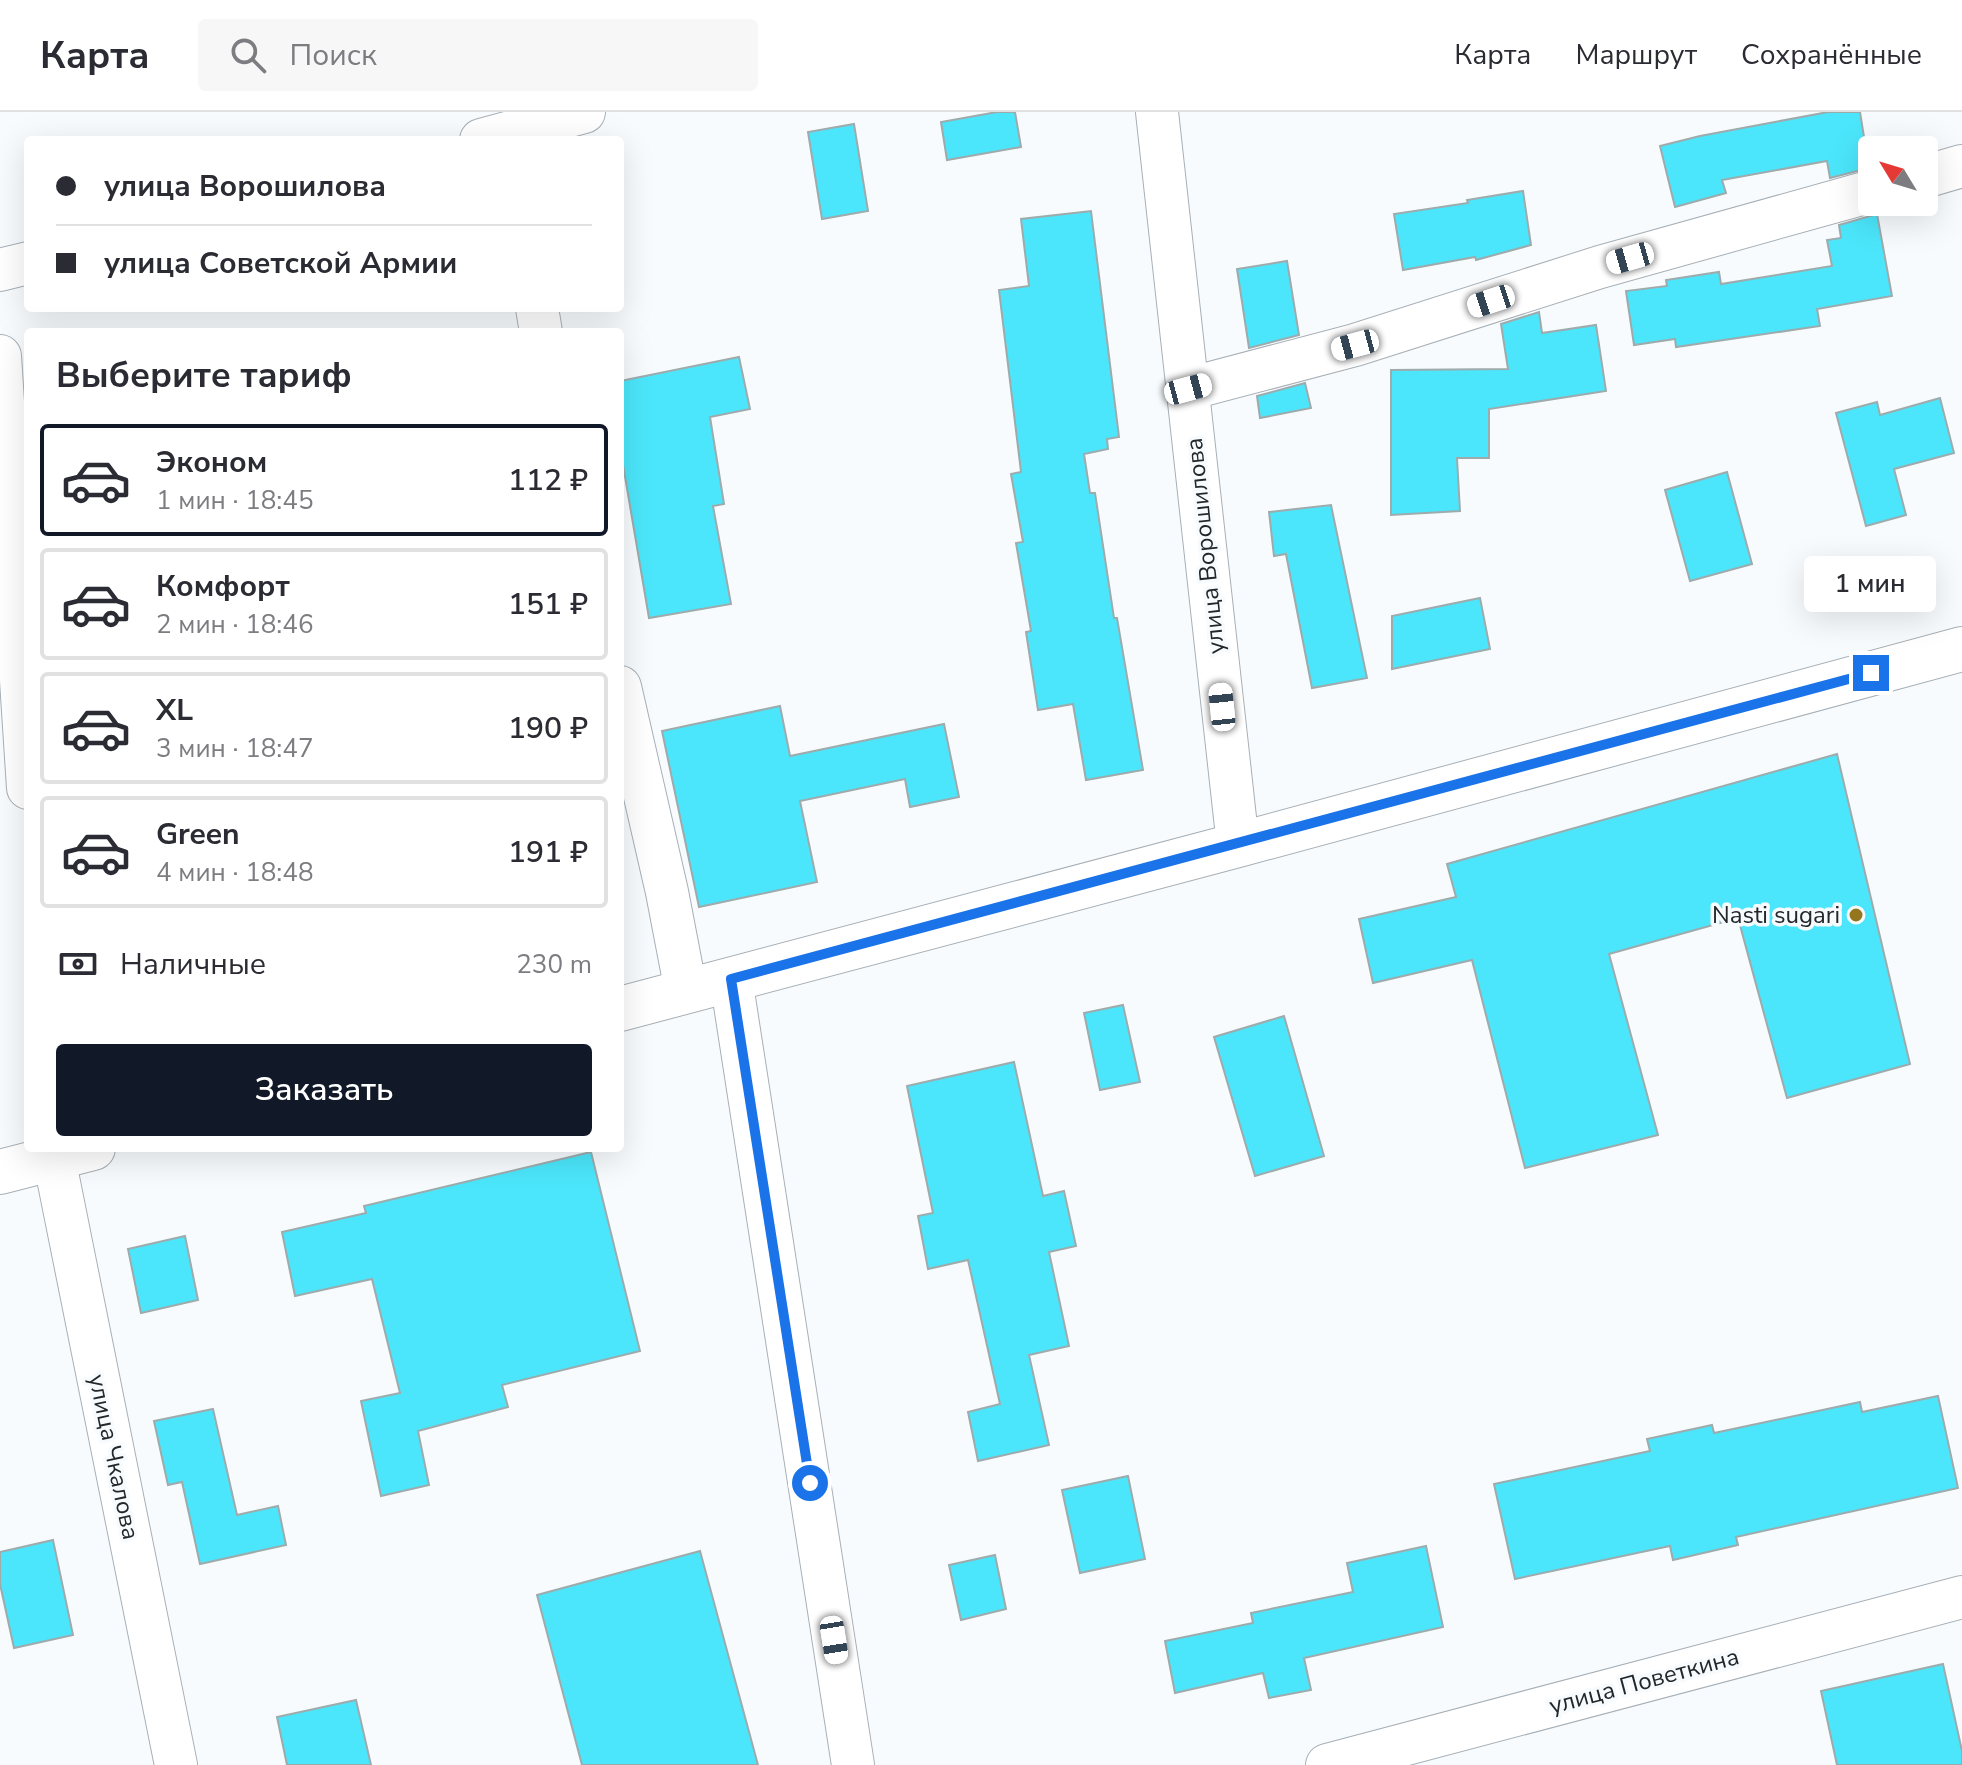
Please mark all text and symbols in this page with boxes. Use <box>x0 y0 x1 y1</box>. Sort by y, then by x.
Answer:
search box <box>198 19 758 91</box>
text: Карта <box>40 30 150 81</box>
icon: search <box>226 33 270 77</box>
text: Поиск <box>290 35 377 76</box>
text: Карта <box>1454 36 1531 74</box>
text: Маршрут <box>1575 36 1697 74</box>
text: Сохранённые <box>1741 36 1922 74</box>
north arrow <box>1858 136 1938 216</box>
map controls <box>1858 136 1938 216</box>
text: улица Ворошилова <box>104 166 386 207</box>
car <box>1604 240 1656 276</box>
text: улица Советской Армии <box>104 243 457 284</box>
car <box>1464 282 1518 320</box>
car <box>1329 327 1381 363</box>
text: Выберите тариф <box>56 351 352 400</box>
car <box>1162 371 1214 407</box>
street label: улица Ворошилова <box>1178 436 1232 656</box>
text: Эконом <box>156 442 267 483</box>
icon: car <box>60 444 132 516</box>
text: 112 ₽ <box>508 460 588 501</box>
text: 1 мин · 18:45 <box>156 483 313 518</box>
callout: 1 мин <box>1805 557 1937 613</box>
text: Комфорт <box>156 566 290 607</box>
text: 1 мин <box>1835 566 1905 601</box>
icon: car <box>60 568 132 640</box>
text: 151 ₽ <box>508 584 588 625</box>
text: 2 мин · 18:46 <box>156 607 313 642</box>
route end <box>1853 655 1889 691</box>
car <box>1208 682 1236 732</box>
text: XL <box>156 690 193 731</box>
icon: car <box>60 692 132 764</box>
text: 190 ₽ <box>508 708 588 749</box>
text: 3 мин · 18:47 <box>156 731 313 766</box>
text: Green <box>156 814 240 855</box>
icon: car <box>60 816 132 888</box>
text: 191 ₽ <box>508 832 588 873</box>
text: 4 мин · 18:48 <box>156 855 313 890</box>
place label: Nasti sugari <box>1712 899 1840 931</box>
marker: Nasti sugari <box>1847 906 1865 924</box>
icon: cash <box>56 942 100 986</box>
text: Наличные <box>120 944 266 985</box>
text: 230 m <box>516 947 592 982</box>
button: Заказать <box>56 1044 592 1136</box>
street label: улица Чкалова <box>81 1371 147 1543</box>
route start <box>792 1465 828 1501</box>
car <box>818 1614 850 1666</box>
street label: улица Поветкина <box>1546 1640 1742 1722</box>

